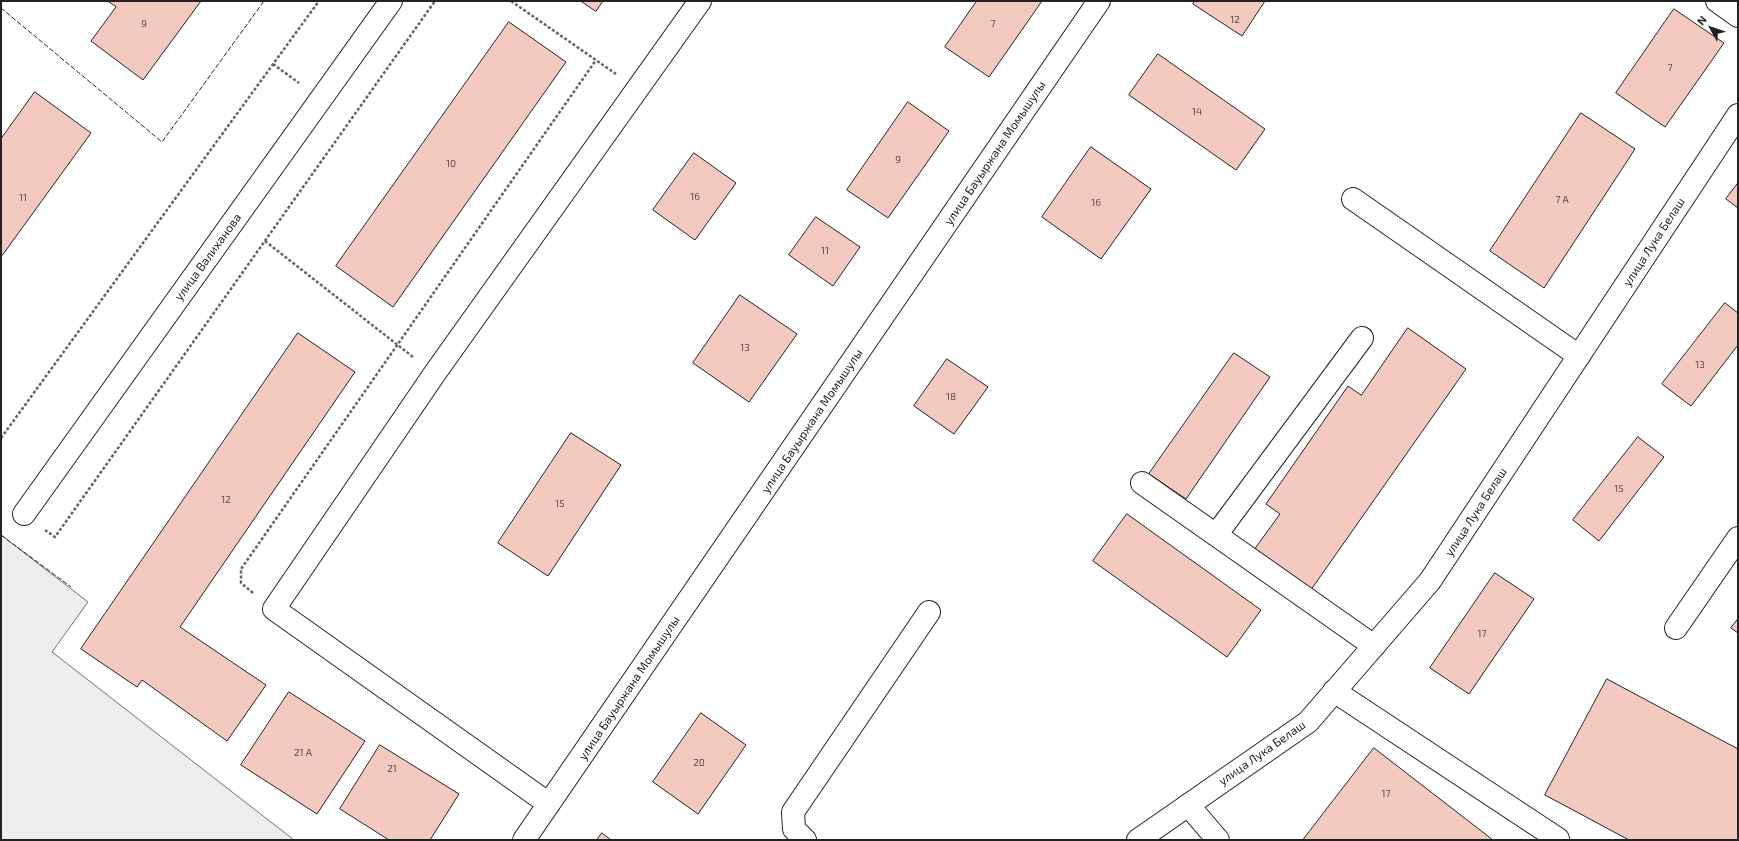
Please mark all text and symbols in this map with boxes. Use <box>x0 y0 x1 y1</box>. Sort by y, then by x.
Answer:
north arrow <box>1691 8 1731 48</box>
text: N <box>1694 13 1709 27</box>
house number: 12 <box>1230 14 1240 26</box>
house number: 9 <box>141 18 147 30</box>
house number: 7 <box>990 18 996 30</box>
house number: 7 <box>1667 62 1673 74</box>
street label: улица Бауыржана Момышулы <box>941 78 1049 228</box>
house number: 14 <box>1192 106 1202 118</box>
house number: 9 <box>895 154 901 166</box>
house number: 10 <box>446 158 456 170</box>
house number: 16 <box>690 191 700 203</box>
house number: 11 <box>19 192 27 204</box>
house number: 7 А <box>1555 194 1569 206</box>
street label: улица Лука Белаш <box>1620 195 1688 289</box>
house number: 16 <box>1091 197 1101 209</box>
street label: улица Валиханова <box>172 211 244 303</box>
house number: 11 <box>821 245 829 257</box>
house number: 13 <box>740 342 750 354</box>
street label: улица Бауыржана Момышулы <box>758 346 866 496</box>
house number: 13 <box>1695 359 1705 371</box>
house number: 18 <box>946 391 956 403</box>
street label: улица Лука Белаш <box>1442 465 1510 559</box>
house number: 15 <box>1614 483 1624 495</box>
house number: 12 <box>221 494 231 506</box>
house number: 15 <box>555 498 565 510</box>
street label: улица Бауыржана Момышулы <box>575 613 683 763</box>
house number: 17 <box>1477 628 1487 640</box>
street label: улица Лука Белаш <box>1216 718 1308 788</box>
house number: 21 А <box>294 747 312 759</box>
house number: 20 <box>693 757 705 769</box>
house number: 21 <box>387 763 397 775</box>
house number: 17 <box>1381 788 1391 800</box>

